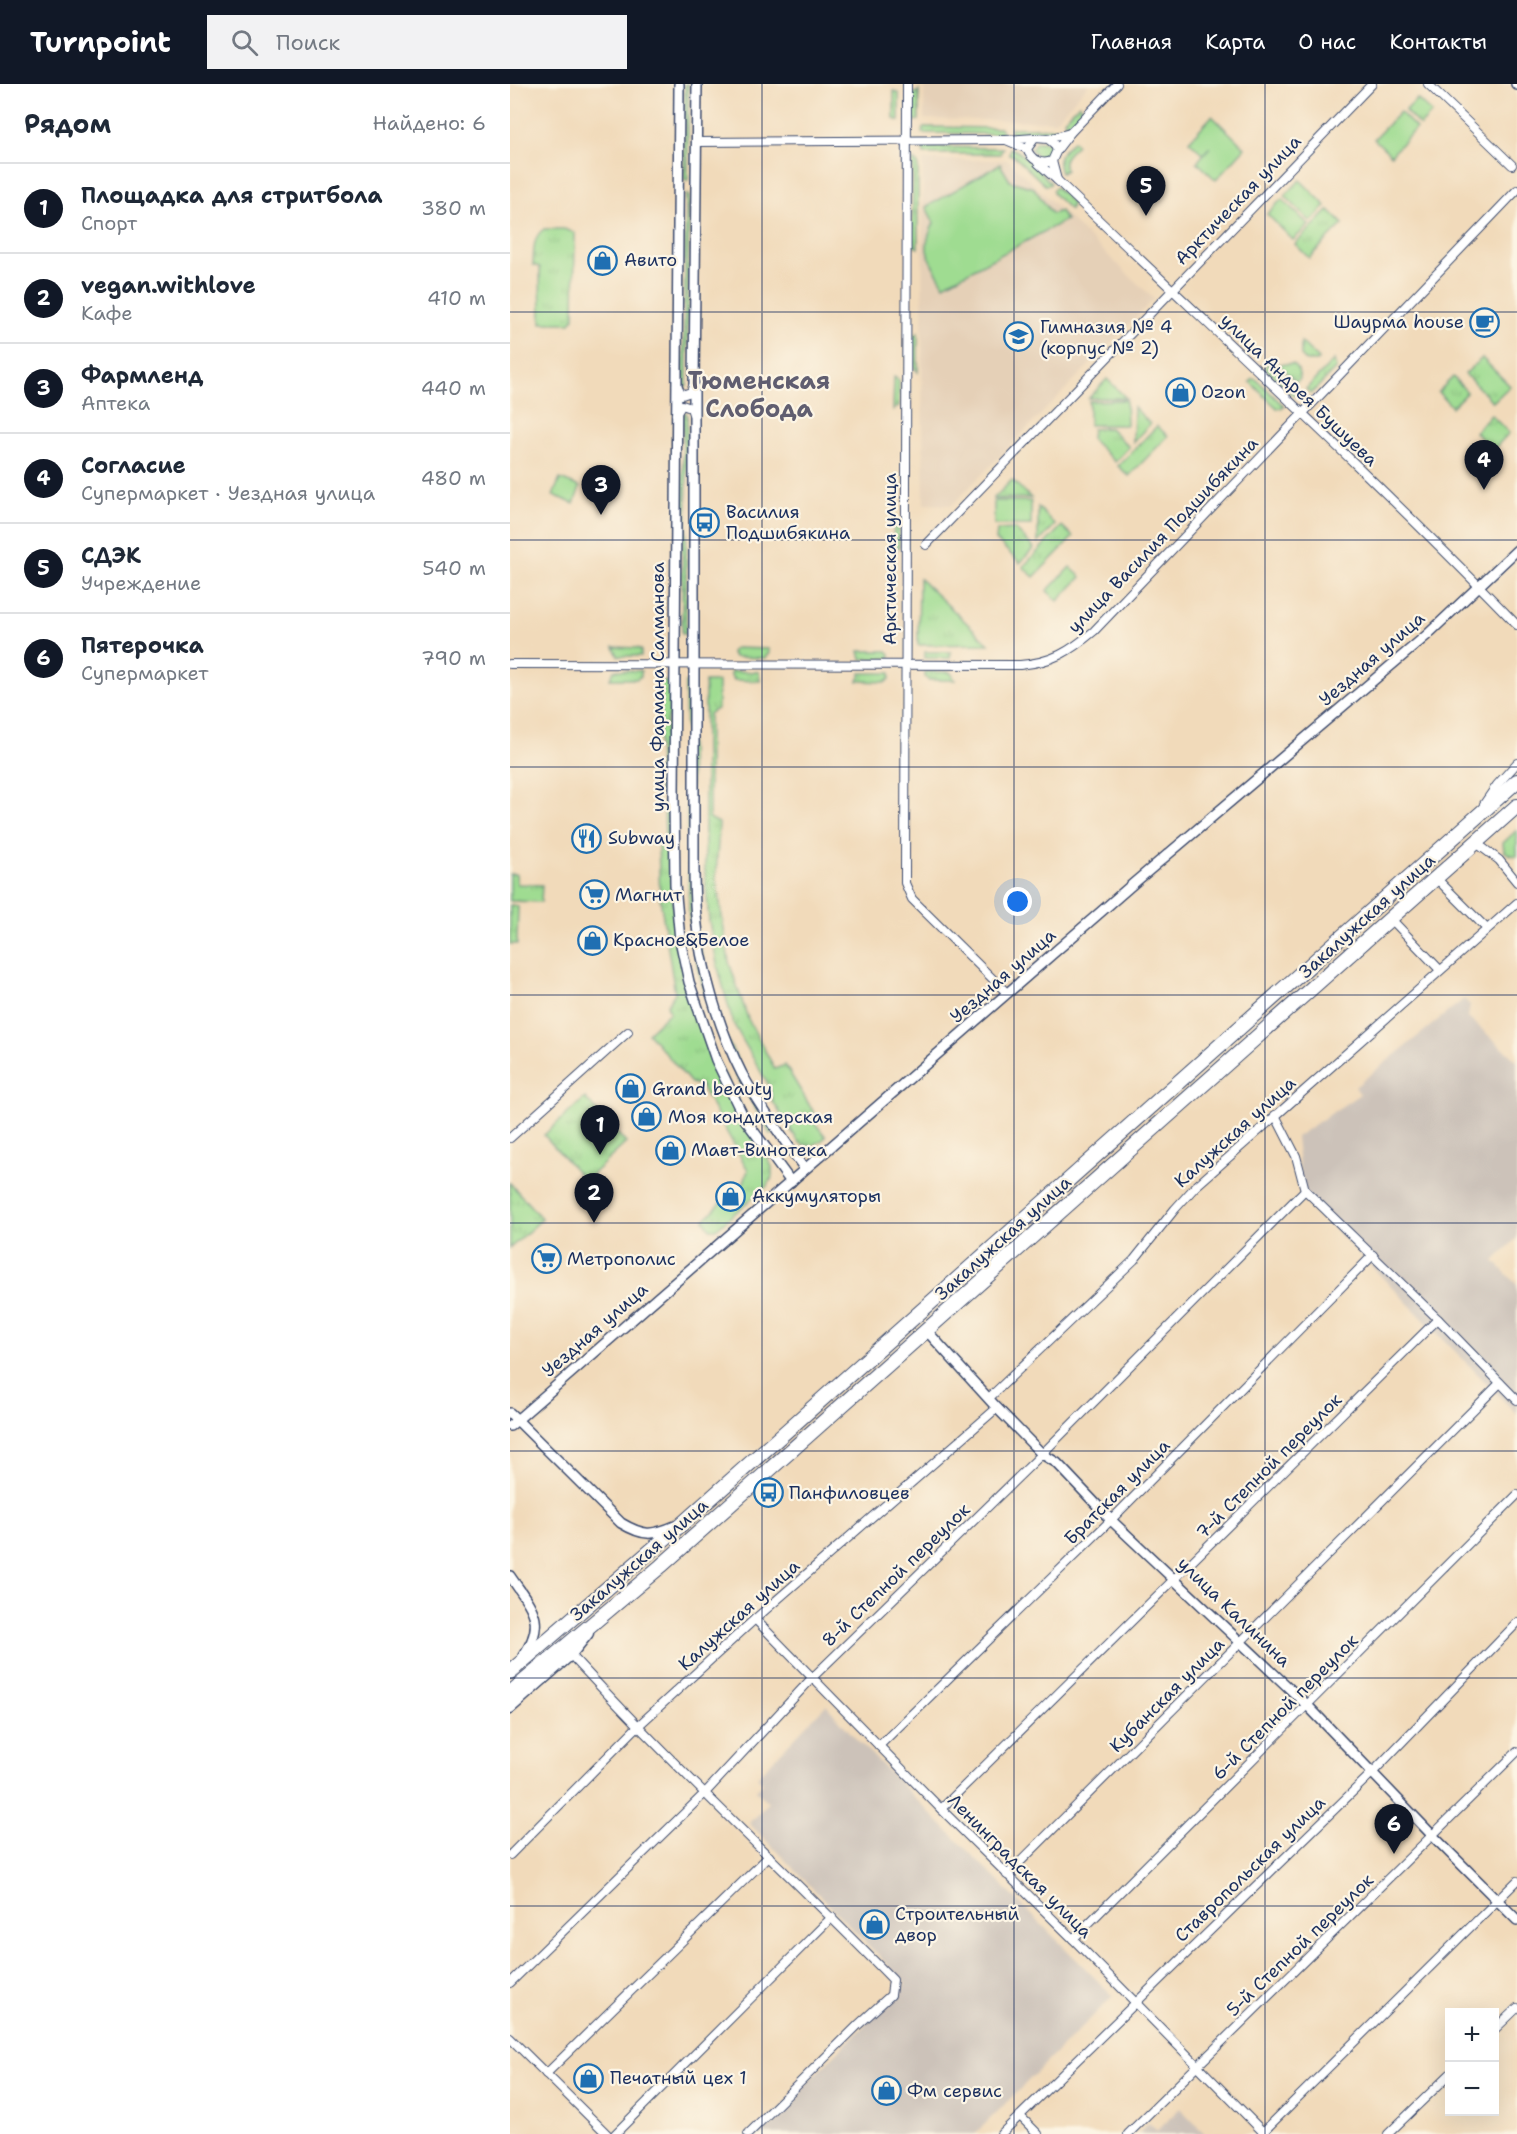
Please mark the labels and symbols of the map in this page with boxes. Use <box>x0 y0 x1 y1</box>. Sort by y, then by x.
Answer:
street label: Арктическая улица <box>1170 130 1306 270</box>
pin: 5 <box>1126 166 1166 216</box>
shop icon: Авито <box>587 244 619 276</box>
place label: Авито <box>624 248 677 272</box>
cafe icon: Шаурма house <box>1469 306 1501 338</box>
street label: улица Андрея Бушуева <box>1215 308 1383 472</box>
place label: Шаурма house <box>1333 310 1464 334</box>
place label: Гимназия № 4 (корпус № 2) <box>1040 315 1172 360</box>
school or university icon: Гимназия № 4 (корпус № 2) <box>1003 321 1035 353</box>
district label: Тюменская Слобода <box>688 365 830 425</box>
shop icon: Ozon <box>1164 376 1196 408</box>
place label: Ozon <box>1201 380 1246 404</box>
street label: улица Василия Подшибякина <box>1063 432 1263 638</box>
pin: 4 <box>1464 440 1504 490</box>
pin: 3 <box>582 466 620 515</box>
street label: Арктическая улица <box>878 473 902 645</box>
place label: Василия Подшибякина <box>726 500 850 545</box>
bus stop icon: Василия Подшибякина <box>689 506 721 538</box>
street label: улица Фармана Салманова <box>646 562 670 812</box>
street label: Уездная улица <box>1314 606 1430 712</box>
restaurant icon: Subway <box>571 822 603 854</box>
place label: Subway <box>608 826 675 850</box>
street label: Закалужская улица <box>1294 848 1440 984</box>
supermarket icon: Магнит <box>578 879 610 911</box>
place label: Магнит <box>615 883 683 907</box>
your location <box>1003 887 1032 916</box>
street label: Уездная улица <box>945 923 1061 1029</box>
shop icon: Красное&Белое <box>576 924 608 956</box>
place label: Красное&Белое <box>613 928 750 952</box>
street label: Калужская улица <box>1169 1071 1301 1193</box>
shop icon: Grand beauty <box>615 1073 647 1105</box>
place label: Grand beauty <box>652 1077 772 1101</box>
shop icon: Моя кондитерская <box>631 1101 663 1133</box>
place label: Моя кондитерская <box>668 1105 833 1129</box>
pin: 1 <box>580 1106 620 1155</box>
shop icon: Мавт-Винотека <box>654 1134 686 1166</box>
place label: Мавт-Винотека <box>691 1138 827 1162</box>
street label: Закалужская улица <box>930 1170 1076 1306</box>
pin: 2 <box>574 1174 614 1223</box>
shop icon: Аккумуляторы <box>715 1180 747 1212</box>
place label: Аккумуляторы <box>752 1184 881 1208</box>
supermarket icon: Метрополис <box>530 1243 562 1275</box>
place label: Метрополис <box>567 1247 676 1271</box>
street label: Уездная улица <box>537 1277 653 1383</box>
street label: 7-й Степной переулок <box>1191 1388 1347 1544</box>
street label: Братская улица <box>1059 1434 1175 1550</box>
bus stop icon: Панфиловцев <box>752 1477 784 1509</box>
place label: Панфиловцев <box>789 1481 910 1505</box>
street label: Закалужская улица <box>565 1493 713 1627</box>
street label: 8-й Степной переулок <box>817 1498 976 1652</box>
street label: улица Калинина <box>1172 1552 1296 1672</box>
street label: Калужская улица <box>673 1554 805 1676</box>
street label: 6-й Степной переулок <box>1207 1628 1364 1785</box>
street label: Кубанская улица <box>1104 1632 1230 1758</box>
street label: Ленинградская улица <box>943 1789 1097 1943</box>
street label: Ставропольская улица <box>1170 1791 1330 1947</box>
pin: 6 <box>1374 1804 1414 1854</box>
street label: 5-й Степной переулок <box>1221 1868 1379 2022</box>
place label: Строительный двор <box>895 1902 1020 1947</box>
shop icon: Строительный двор <box>858 1908 890 1940</box>
shop icon: Печатный цех 1 <box>573 2062 605 2094</box>
place label: Печатный цех 1 <box>610 2066 747 2090</box>
shop icon: Фм сервис <box>870 2075 902 2107</box>
place label: Фм сервис <box>907 2079 1002 2103</box>

